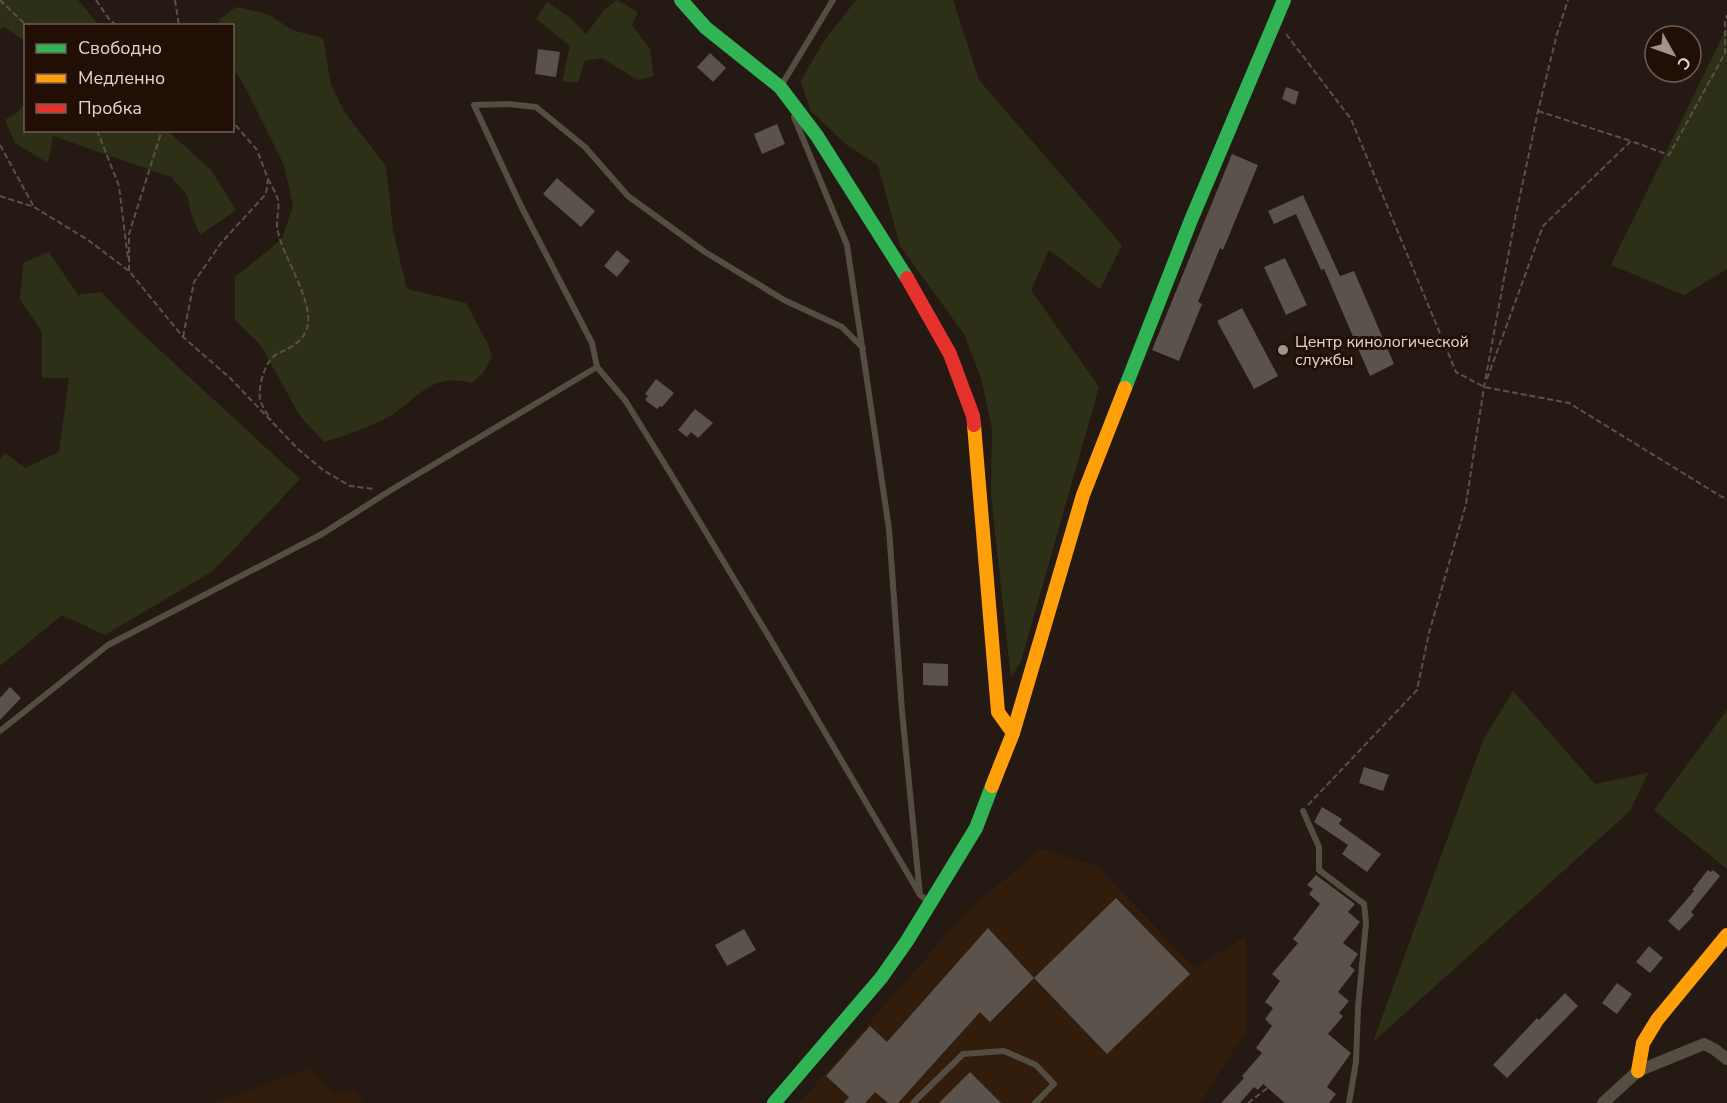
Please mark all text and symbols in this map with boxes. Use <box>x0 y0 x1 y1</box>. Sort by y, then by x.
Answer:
legend <box>24 24 234 132</box>
north arrow <box>1643 24 1703 84</box>
text: Свободно <box>78 36 162 60</box>
text: С <box>1672 52 1696 74</box>
text: Медленно <box>78 66 165 90</box>
text: Пробка <box>78 96 142 120</box>
place label: Центр кинологической службы <box>1295 331 1469 371</box>
marker: Центр кинологической службы <box>1276 343 1290 357</box>

